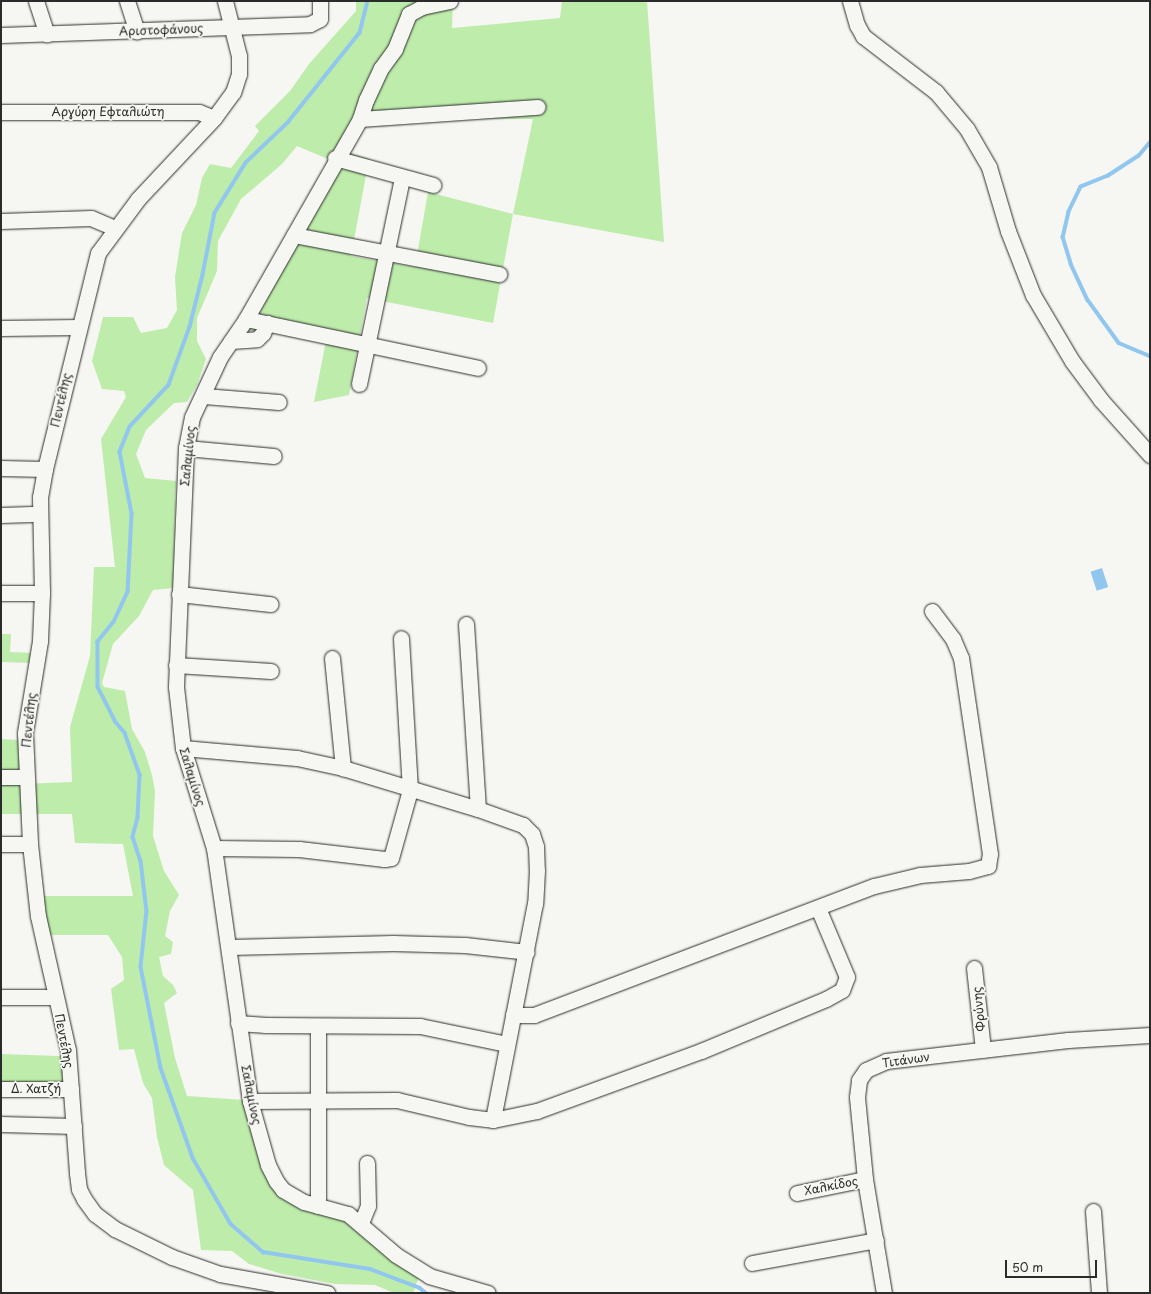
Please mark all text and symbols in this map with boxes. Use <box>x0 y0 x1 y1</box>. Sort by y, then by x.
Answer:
street label: Αριστοφάνους <box>119 21 203 39</box>
street label: Αργύρη Εφταλιώτη <box>51 105 165 119</box>
street label: Πεντέλης <box>48 371 74 429</box>
street label: Σαλαμίνος <box>178 425 198 487</box>
street label: Πεντέλης <box>19 692 39 748</box>
street label: Σαλαμίνος <box>176 746 208 808</box>
street label: Φρύνης <box>969 986 989 1032</box>
street label: Πεντέλης <box>52 1012 76 1070</box>
street label: Τιτάνων <box>881 1050 931 1070</box>
street label: Σαλαμίνος <box>238 1064 264 1126</box>
street label: Δ. Χατζή <box>11 1082 61 1096</box>
street label: Χαλκίδος <box>803 1174 859 1198</box>
scale bar <box>1007 1252 1099 1278</box>
text: 50 m <box>1012 1258 1043 1276</box>

